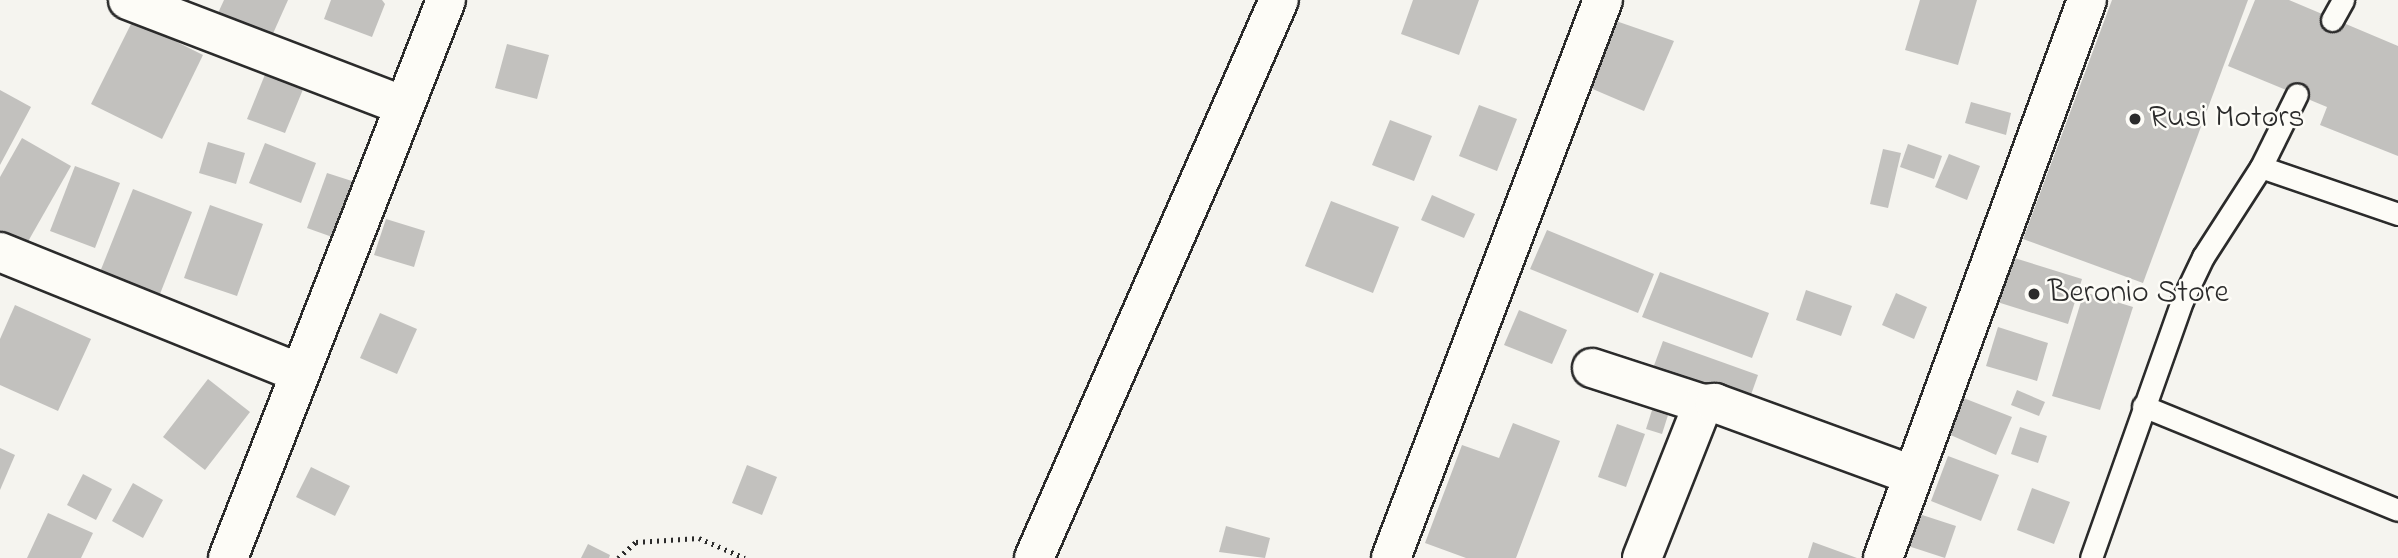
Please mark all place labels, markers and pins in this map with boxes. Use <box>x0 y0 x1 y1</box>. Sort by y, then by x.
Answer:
place label: Rusi Motors <box>2149 100 2305 138</box>
marker: Rusi Motors <box>2127 111 2143 127</box>
place label: Beronio Store <box>2048 275 2229 313</box>
marker: Beronio Store <box>2026 286 2042 302</box>

